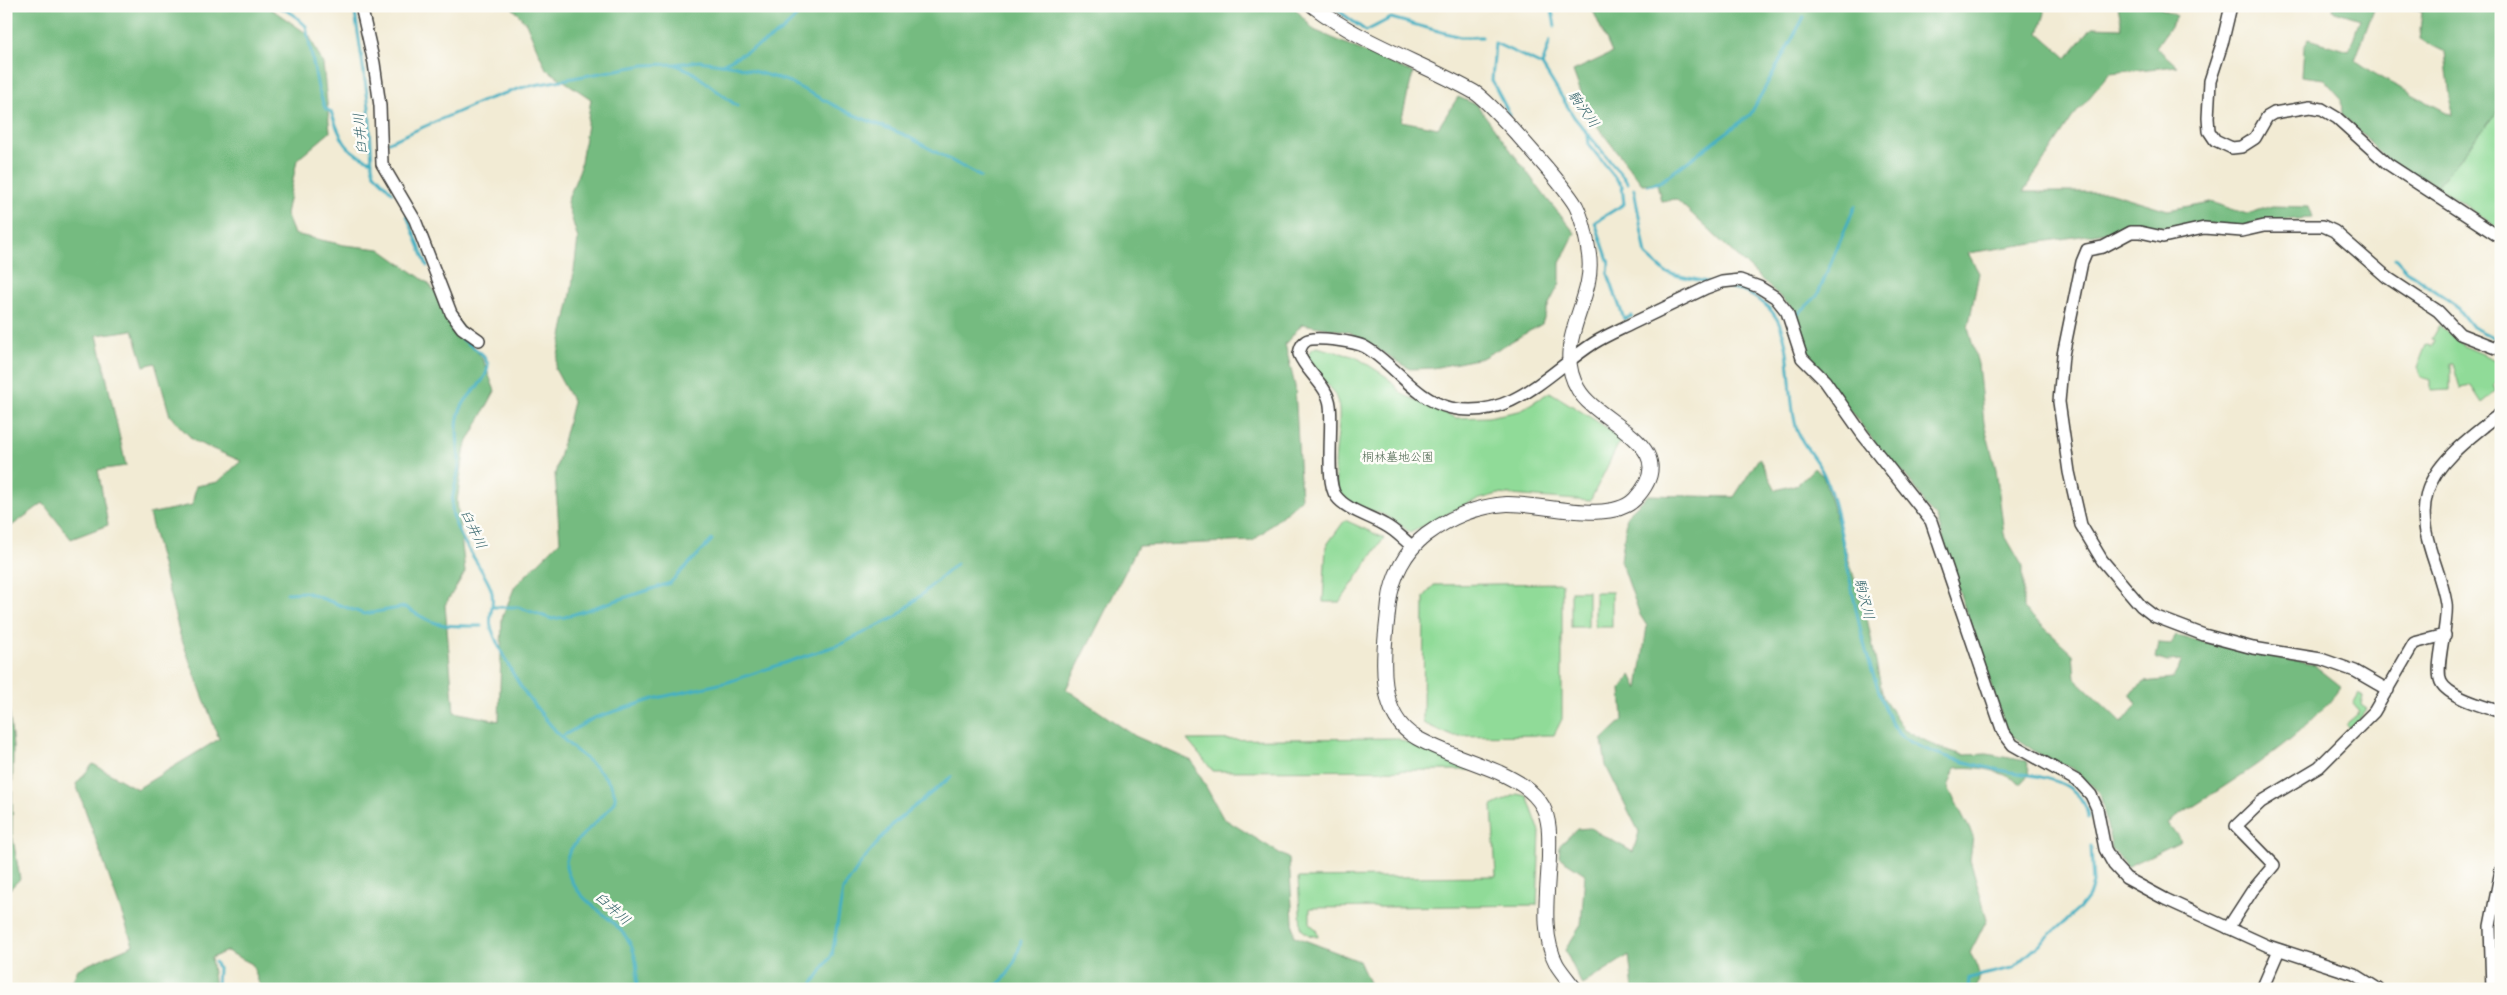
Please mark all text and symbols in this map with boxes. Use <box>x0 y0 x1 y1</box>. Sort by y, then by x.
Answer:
water label: 駒沢川 <box>1565 87 1603 131</box>
water label: 臼井川 <box>350 112 371 156</box>
park label: 桐林墓地公園 <box>1362 450 1434 465</box>
water label: 臼井川 <box>457 507 490 552</box>
water label: 駒沢川 <box>1851 577 1878 622</box>
water label: 臼井川 <box>591 888 634 929</box>

